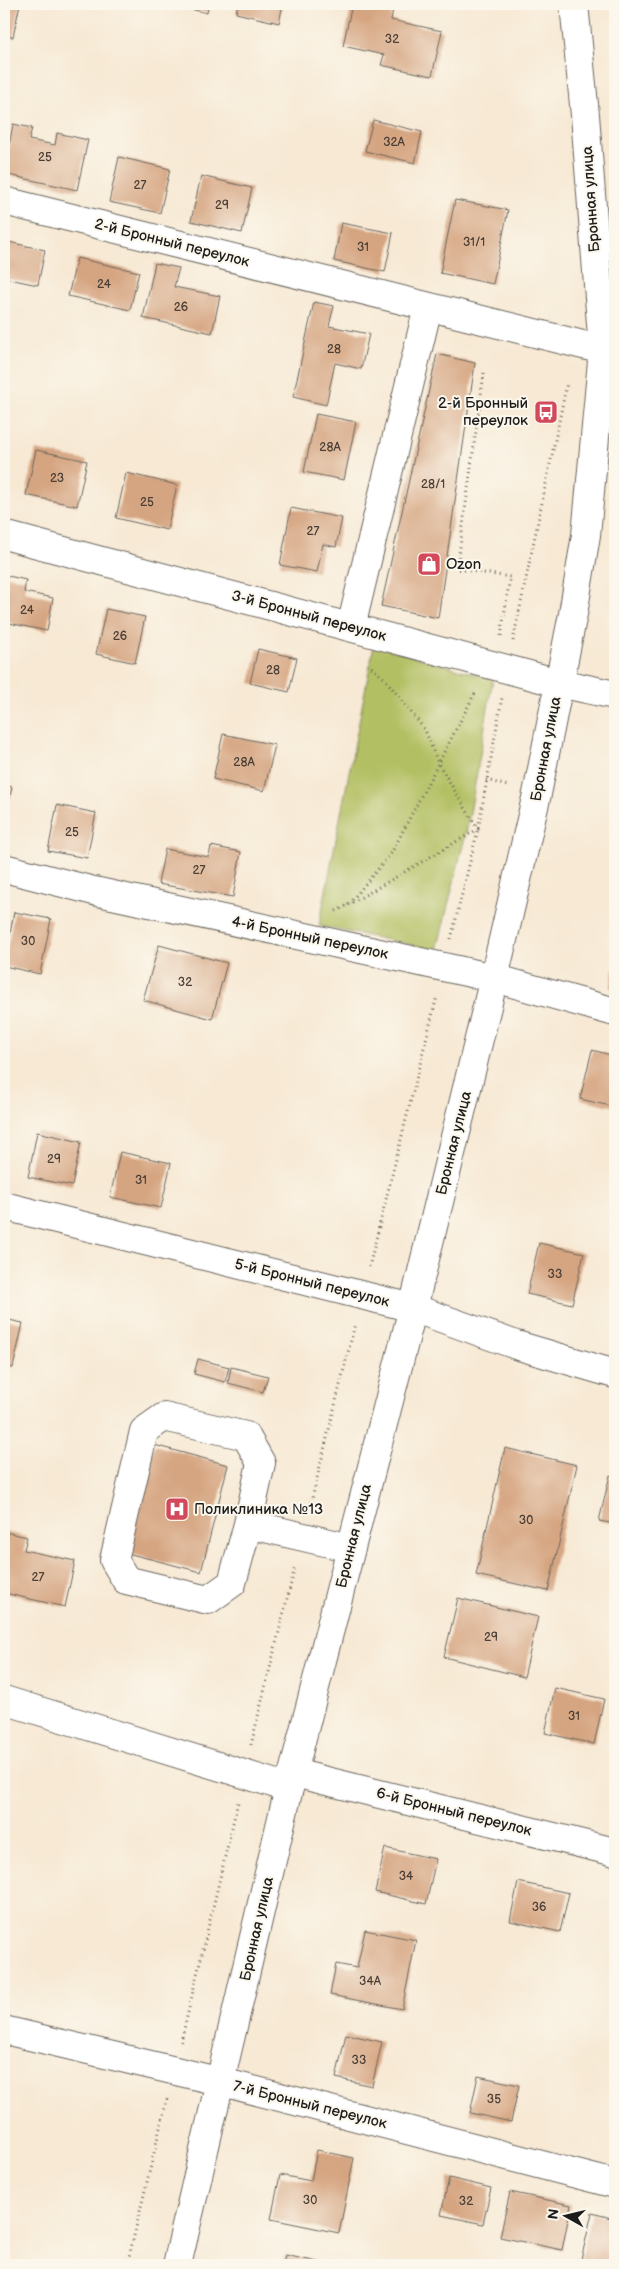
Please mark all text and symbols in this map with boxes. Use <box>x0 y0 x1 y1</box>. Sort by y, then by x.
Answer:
house number: 32 <box>385 32 399 47</box>
house number: 32А <box>383 135 406 150</box>
street label: Бронная улица <box>578 145 604 253</box>
house number: 25 <box>38 150 52 165</box>
house number: 27 <box>134 178 147 193</box>
house number: 29 <box>215 198 229 213</box>
street label: 2-й Бронный переулок <box>93 215 252 271</box>
house number: 31/1 <box>463 235 485 250</box>
house number: 31 <box>357 240 369 255</box>
house number: 24 <box>97 277 112 292</box>
house number: 26 <box>174 300 188 315</box>
house number: 28 <box>327 342 341 357</box>
place label: 2-й Бронный переулок <box>438 394 528 430</box>
bus stop icon: 2-й Бронный переулок <box>533 399 559 425</box>
house number: 28А <box>319 440 341 455</box>
house number: 23 <box>50 471 64 486</box>
house number: 28/1 <box>421 477 445 492</box>
house number: 25 <box>140 495 154 510</box>
house number: 27 <box>307 524 320 539</box>
shop icon: Ozon <box>416 551 442 577</box>
place label: Ozon <box>446 555 481 574</box>
street label: 3-й Бронный переулок <box>230 586 389 646</box>
house number: 24 <box>20 603 35 618</box>
house number: 26 <box>113 629 127 644</box>
house number: 28 <box>266 663 280 678</box>
street label: Бронная улица <box>527 695 566 803</box>
house number: 28А <box>233 755 255 770</box>
house number: 25 <box>65 825 79 840</box>
house number: 27 <box>193 863 206 878</box>
street label: 4-й Бронный переулок <box>230 912 390 964</box>
house number: 30 <box>21 934 35 949</box>
house number: 32 <box>178 975 192 990</box>
street label: Бронная улица <box>432 1089 476 1197</box>
house number: 29 <box>47 1152 61 1167</box>
house number: 31 <box>135 1173 147 1188</box>
street label: 5-й Бронный переулок <box>233 1255 391 1311</box>
house number: 33 <box>548 1267 562 1282</box>
street label: Бронная улица <box>332 1482 376 1590</box>
hospital icon: Поликлиника №13 <box>164 1496 190 1522</box>
place label: Поликлиника №13 <box>194 1500 323 1519</box>
house number: 30 <box>519 1513 533 1528</box>
house number: 27 <box>32 1570 45 1585</box>
house number: 29 <box>484 1630 498 1645</box>
house number: 31 <box>568 1709 580 1724</box>
street label: 6-й Бронный переулок <box>374 1783 534 1841</box>
house number: 34 <box>399 1869 414 1884</box>
street label: Бронная улица <box>236 1875 278 1983</box>
house number: 36 <box>532 1900 546 1915</box>
house number: 34А <box>359 1974 382 1989</box>
house number: 33 <box>352 2053 366 2068</box>
street label: 7-й Бронный переулок <box>231 2077 389 2133</box>
house number: 35 <box>487 2092 501 2107</box>
north arrow <box>542 2192 592 2242</box>
house number: 30 <box>303 2193 317 2208</box>
house number: 32 <box>459 2194 473 2209</box>
text: N <box>544 2208 563 2221</box>

